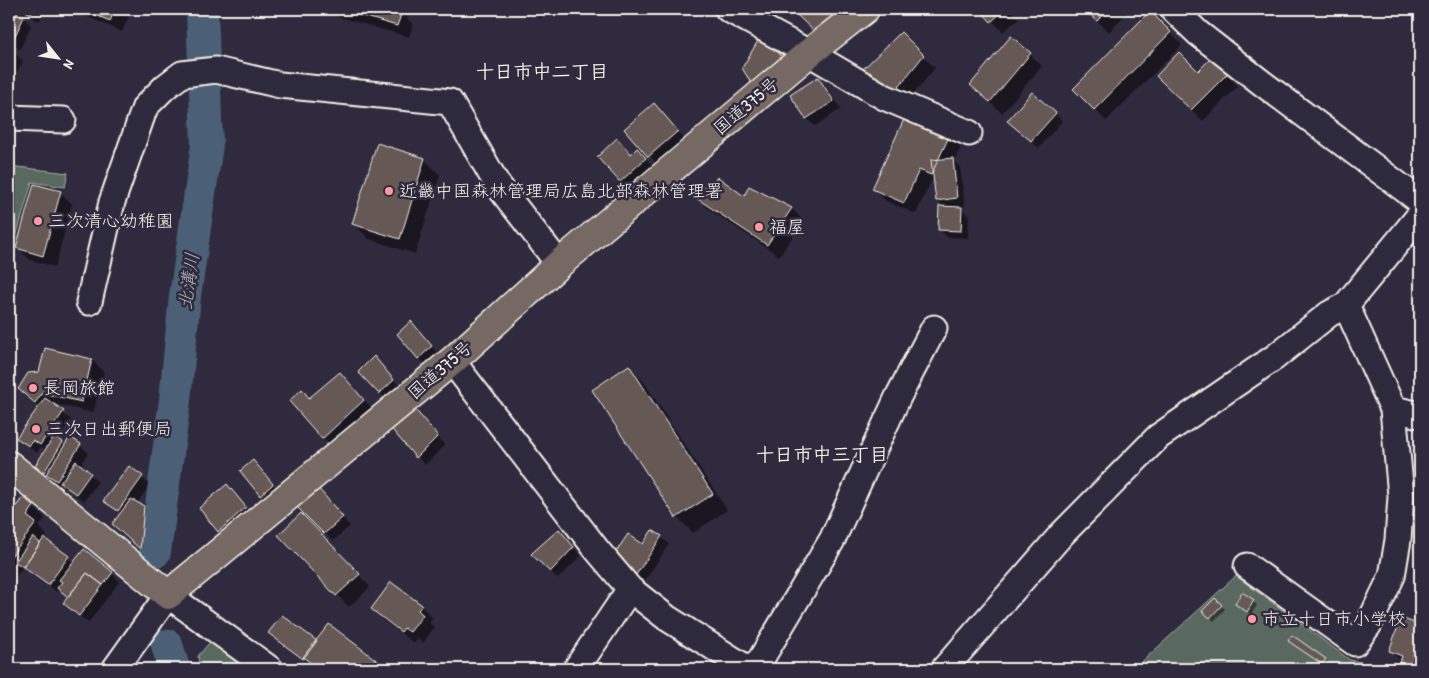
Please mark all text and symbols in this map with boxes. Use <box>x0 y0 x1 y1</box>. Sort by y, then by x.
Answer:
north arrow <box>32 32 82 82</box>
text: N <box>59 57 80 73</box>
district label: 十日市中二丁目 <box>475 58 609 84</box>
street label: 国道375号 <box>708 71 784 140</box>
place label: 近畿中国森林管理局広島北部森林管理署 <box>399 178 723 203</box>
marker: 近畿中国森林管理局広島北部森林管理署 <box>383 185 395 197</box>
place label: 三次清心幼稚園 <box>48 208 174 233</box>
place label: 福屋 <box>769 214 805 239</box>
marker: 三次清心幼稚園 <box>32 215 44 227</box>
marker: 福屋 <box>753 221 765 233</box>
water label: 北溝川 <box>171 251 205 311</box>
street label: 国道375号 <box>402 334 478 405</box>
place label: 長岡旅館 <box>43 375 115 400</box>
marker: 長岡旅館 <box>27 382 39 394</box>
place label: 三次日出郵便局 <box>46 416 172 441</box>
marker: 三次日出郵便局 <box>30 423 42 435</box>
district label: 十日市中三丁目 <box>755 441 889 467</box>
place label: 市立十日市小学校 <box>1262 606 1406 631</box>
marker: 市立十日市小学校 <box>1246 613 1258 625</box>

